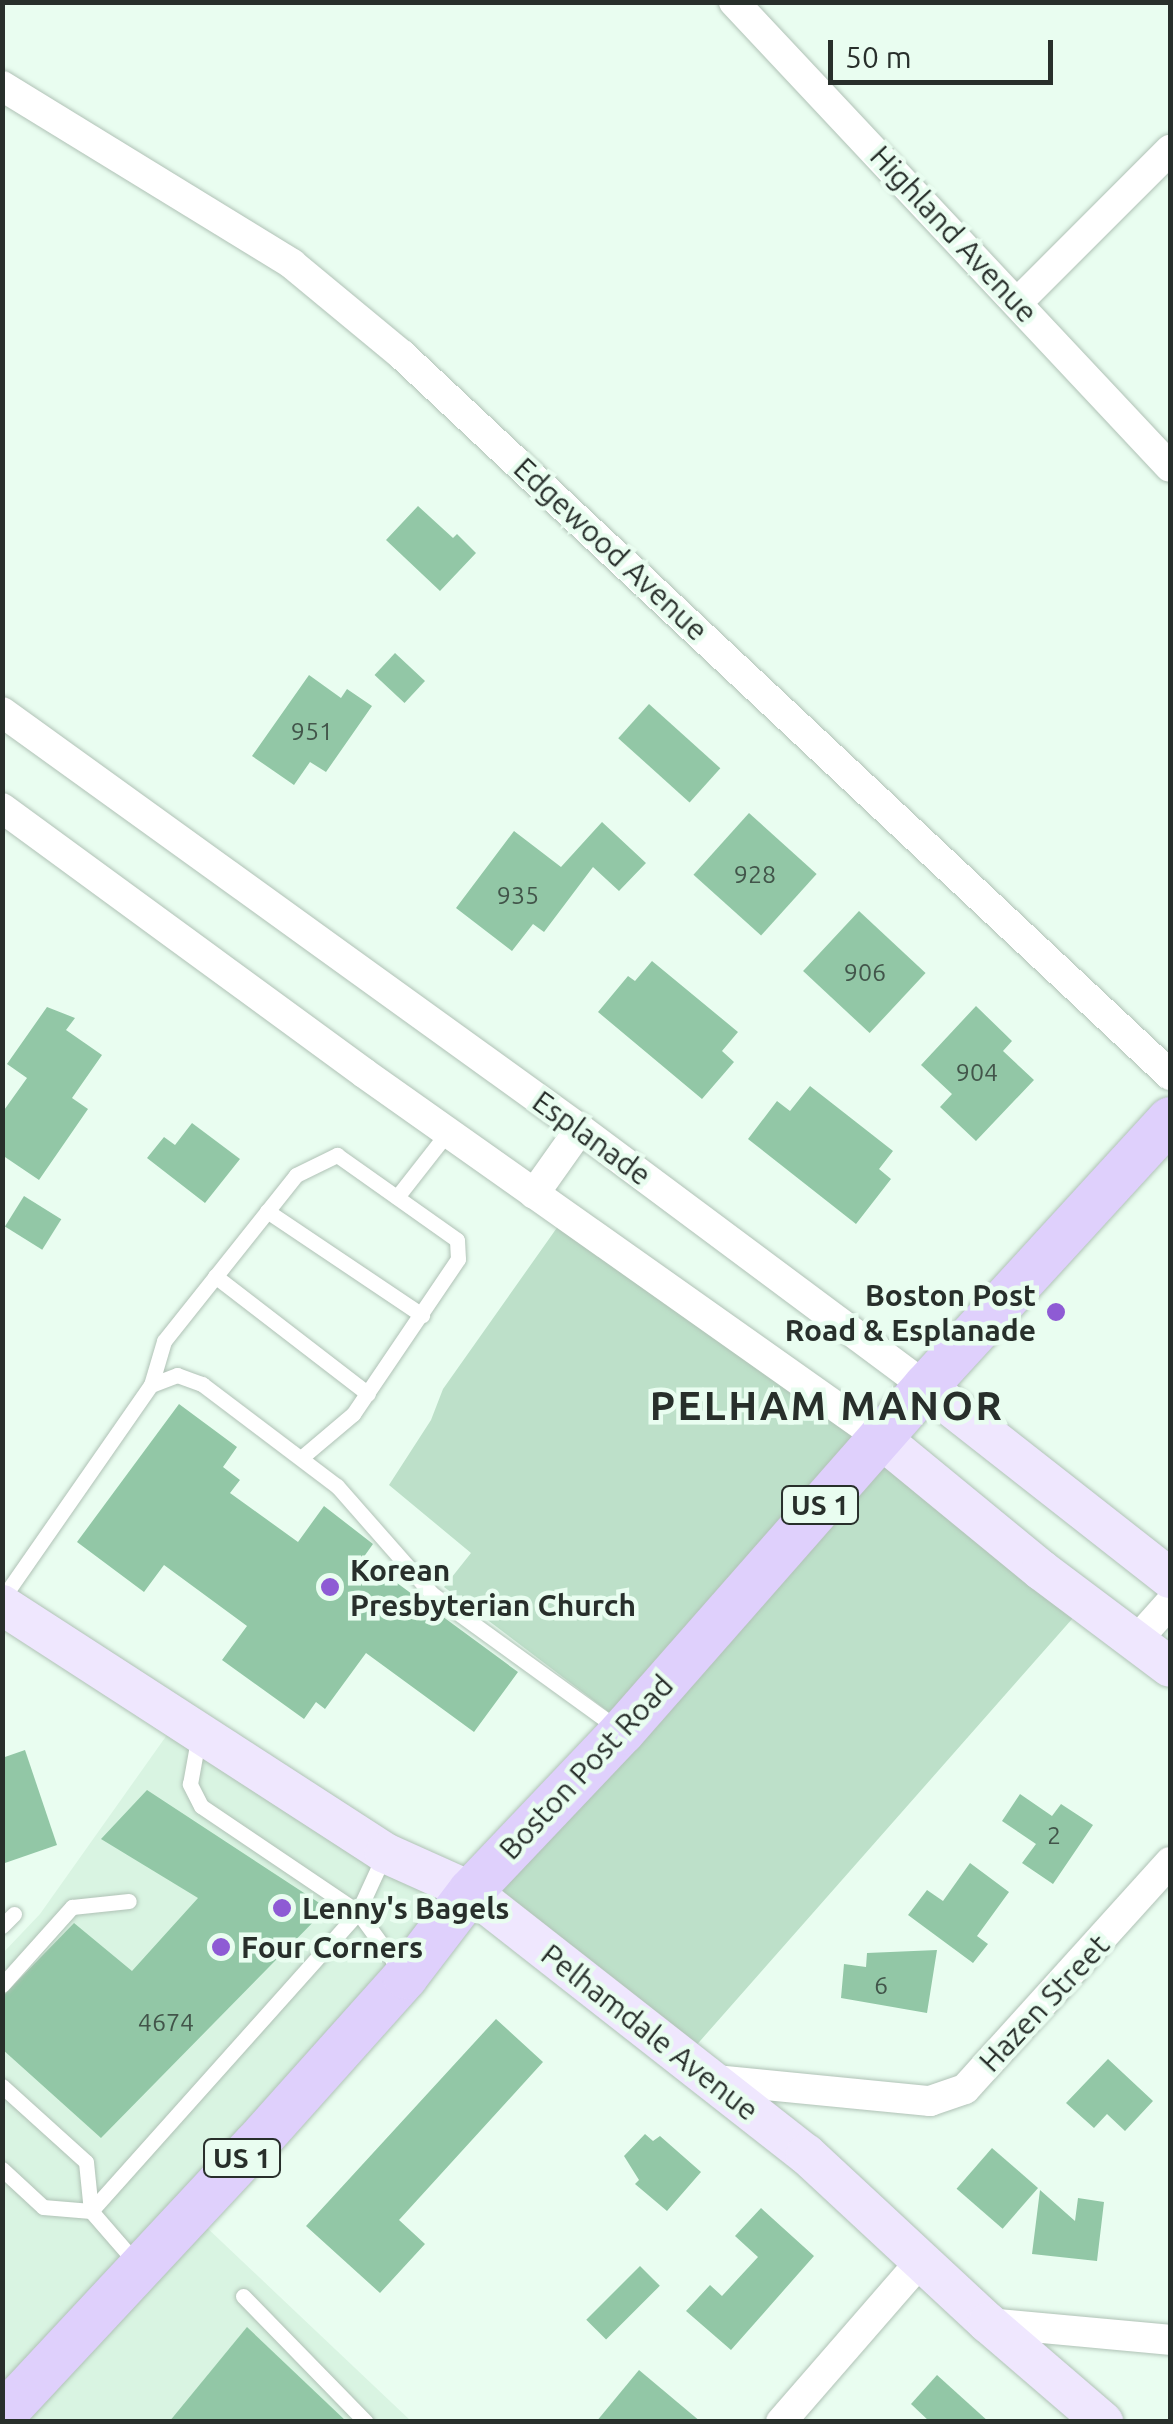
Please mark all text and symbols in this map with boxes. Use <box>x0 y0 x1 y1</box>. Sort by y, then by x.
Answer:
scale bar <box>833 20 1058 82</box>
text: 50 m <box>845 40 912 74</box>
street label: Highland Avenue <box>863 138 1045 330</box>
street label: Edgewood Avenue <box>507 450 715 648</box>
house number: 951 <box>291 716 333 746</box>
house number: 928 <box>734 859 776 889</box>
house number: 935 <box>497 880 539 910</box>
house number: 906 <box>844 957 886 987</box>
house number: 904 <box>956 1057 998 1087</box>
street label: Esplanade <box>526 1083 658 1193</box>
place label: Boston Post Road & Esplanade <box>785 1277 1036 1348</box>
marker: Boston Post Road & Esplanade <box>1045 1301 1067 1323</box>
district label: PELHAM MANOR <box>650 1382 1004 1430</box>
road number: US 1 <box>780 1482 860 1528</box>
place label: Korean Presbyterian Church <box>350 1552 636 1622</box>
marker: Korean Presbyterian Church <box>319 1576 341 1598</box>
street label: Boston Post Road <box>491 1667 681 1867</box>
house number: 2 <box>1047 1820 1061 1850</box>
place label: Lenny's Bagels <box>302 1890 509 1926</box>
marker: Lenny's Bagels <box>271 1897 293 1919</box>
street label: Hazen Street <box>971 1927 1117 2079</box>
place label: Four Corners <box>241 1929 423 1965</box>
marker: Four Corners <box>210 1936 232 1958</box>
street label: Pelhamdale Avenue <box>534 1936 766 2128</box>
house number: 6 <box>874 1970 888 2000</box>
house number: 4674 <box>138 2007 194 2037</box>
road number: US 1 <box>202 2135 282 2181</box>

